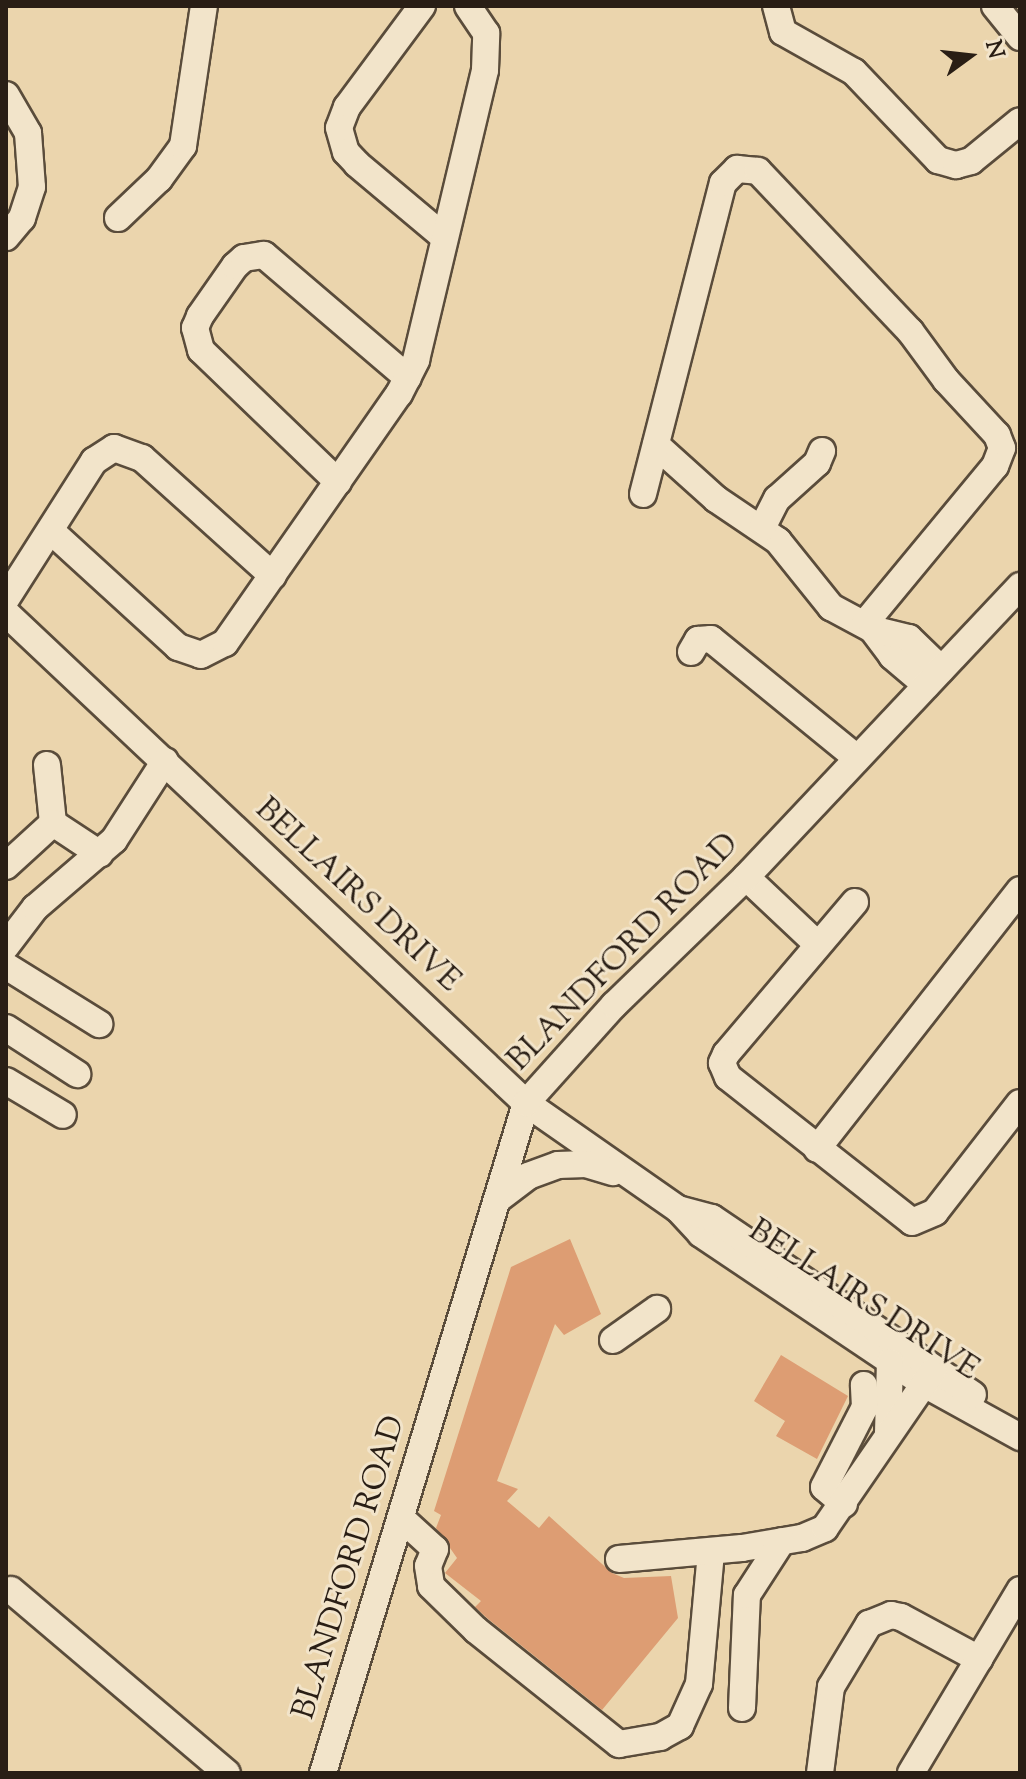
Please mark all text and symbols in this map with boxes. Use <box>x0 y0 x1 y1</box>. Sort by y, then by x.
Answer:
north arrow <box>930 16 1010 96</box>
text: N <box>975 37 1011 62</box>
street label: BELLAIRS DRIVE <box>246 791 468 1001</box>
street label: BLANDFORD ROAD <box>501 826 747 1080</box>
street label: BELLAIRS DRIVE <box>741 1212 985 1390</box>
street label: BLANDFORD ROAD <box>286 1411 414 1725</box>

